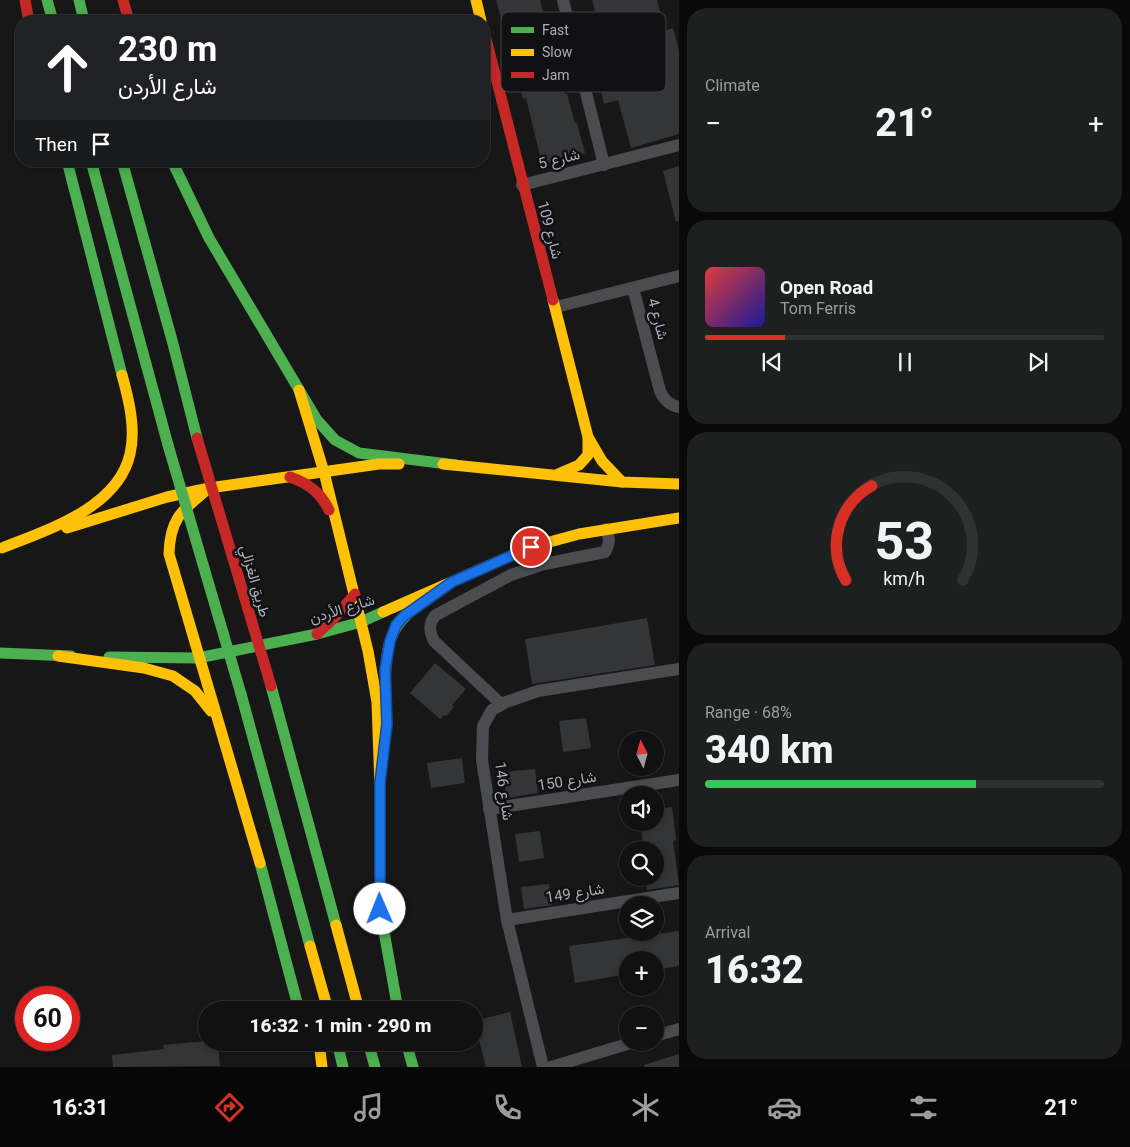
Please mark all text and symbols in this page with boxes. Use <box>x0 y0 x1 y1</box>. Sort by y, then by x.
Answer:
legend <box>501 12 666 92</box>
text: Fast <box>542 22 569 38</box>
text: 230 m <box>118 29 217 70</box>
icon: ahead <box>35 35 100 100</box>
text: Slow <box>542 44 573 60</box>
text: Jam <box>542 67 570 83</box>
text: شارع الأردن <box>118 74 217 99</box>
text: Climate <box>705 76 760 95</box>
text: 21° <box>875 101 934 145</box>
text: − <box>705 107 721 140</box>
text: + <box>1088 107 1104 140</box>
icon: arrive <box>87 130 115 158</box>
text: Then <box>35 133 77 156</box>
street label: شارع 5 <box>536 145 582 175</box>
street label: شارع 109 <box>532 199 566 262</box>
text: Open Road <box>780 276 873 299</box>
street label: شارع 4 <box>642 296 672 342</box>
text: Tom Ferris <box>780 299 856 318</box>
icon: previous <box>758 348 786 376</box>
icon: pause <box>891 348 919 376</box>
icon: next <box>1024 348 1052 376</box>
text: 53 <box>875 511 934 572</box>
pin <box>510 526 552 568</box>
icon: arrive <box>517 533 545 561</box>
street label: طريق الغزالي <box>232 543 274 620</box>
text: km/h <box>884 568 925 589</box>
street label: شارع الأردن <box>307 591 378 629</box>
text: Range · 68% <box>705 703 792 722</box>
text: 340 km <box>705 728 834 772</box>
north arrow <box>619 731 664 776</box>
map controls <box>619 731 664 1051</box>
street label: شارع 146 <box>489 760 517 822</box>
street label: شارع 150 <box>536 767 598 796</box>
button: sound <box>619 786 664 831</box>
button: search <box>619 841 664 886</box>
street label: شارع 149 <box>544 879 606 908</box>
position arrow <box>353 882 405 934</box>
button: layers <box>619 896 664 941</box>
text: Arrival <box>705 923 750 942</box>
text: 16:32 <box>705 948 804 992</box>
button: + <box>619 951 664 996</box>
speed limit sign: 60 <box>15 986 80 1051</box>
button: − <box>619 1006 664 1051</box>
text: 16:32 · 1 min · 290 m <box>249 1014 432 1037</box>
icon: directions <box>212 1090 247 1125</box>
icon: music <box>351 1090 386 1125</box>
icon: phone <box>490 1090 525 1125</box>
icon: climate <box>628 1090 663 1125</box>
icon: car <box>767 1090 802 1125</box>
icon: filters <box>906 1090 941 1125</box>
text: 16:31 <box>52 1095 109 1120</box>
text: 21° <box>1044 1095 1078 1120</box>

